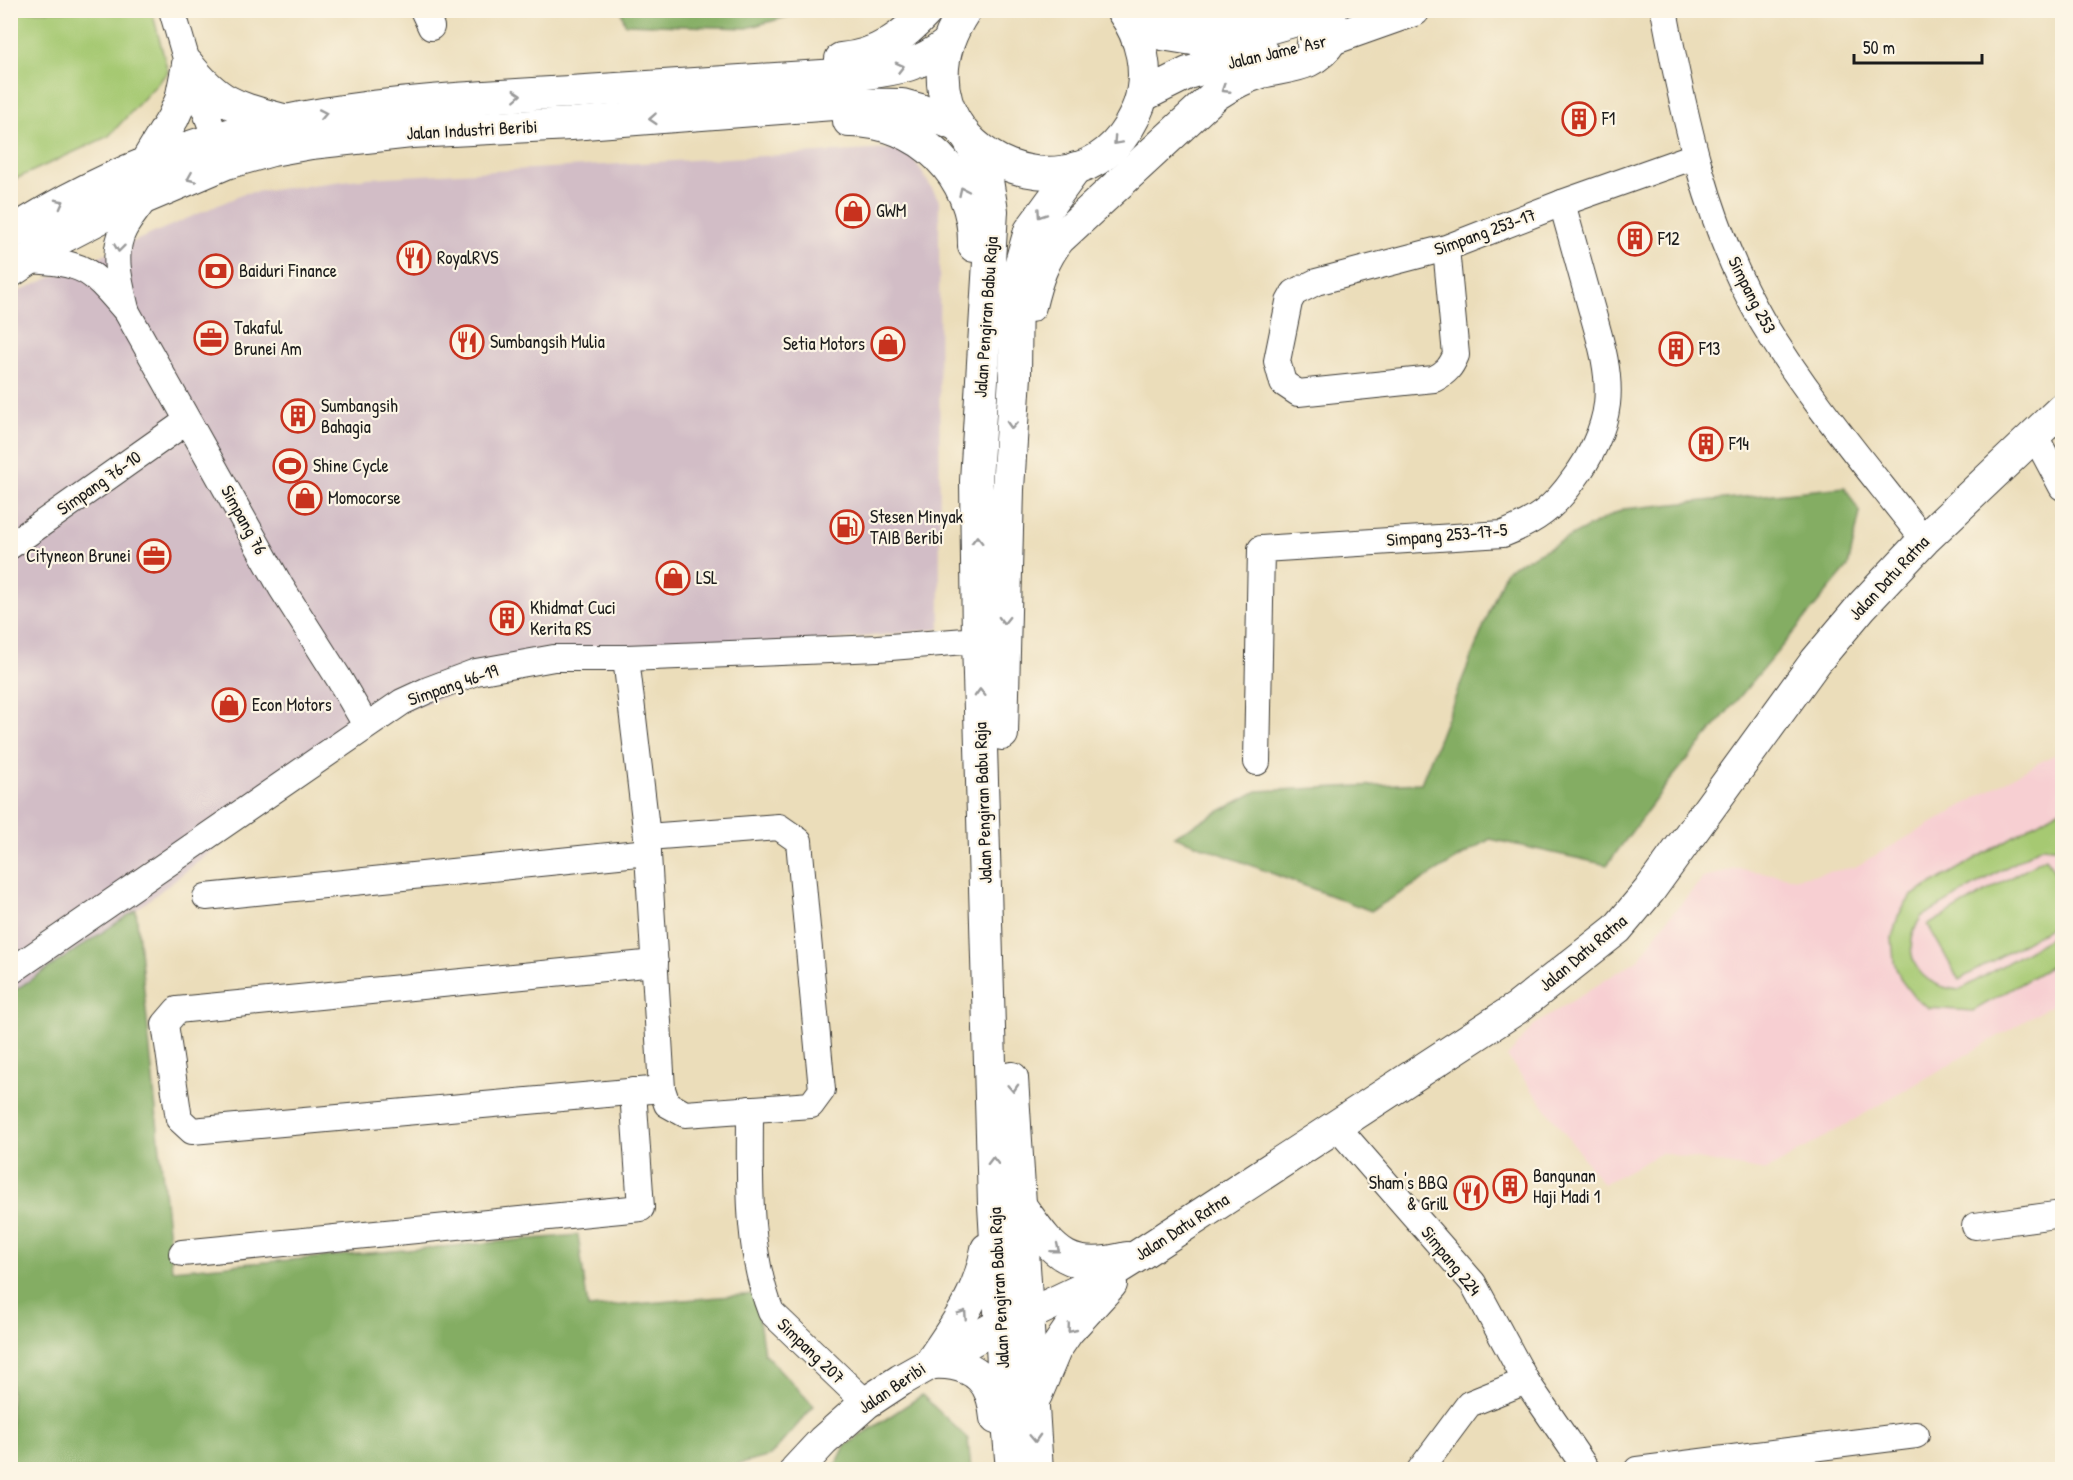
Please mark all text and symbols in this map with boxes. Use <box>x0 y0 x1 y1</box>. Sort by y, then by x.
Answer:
scale bar <box>1854 27 1982 65</box>
street label: Jalan Jame 'Asr <box>1225 28 1329 75</box>
text: 50 m <box>1863 35 1895 60</box>
one-way arrow <box>895 62 905 75</box>
one-way arrow <box>1221 82 1232 93</box>
one-way arrow <box>513 88 522 101</box>
building icon: F1 <box>1561 101 1597 137</box>
place label: F1 <box>1601 106 1615 131</box>
one-way arrow <box>318 108 328 121</box>
one-way arrow <box>648 112 657 125</box>
street label: Jalan Industri Beribi <box>406 114 538 145</box>
one-way arrow <box>1113 134 1124 144</box>
one-way arrow <box>186 171 197 183</box>
one-way arrow <box>958 186 970 197</box>
shop icon: GWM <box>835 193 871 229</box>
place label: GWM <box>876 198 906 223</box>
one-way arrow <box>54 199 65 210</box>
street label: Simpang 253-17 <box>1431 202 1539 261</box>
one-way arrow <box>1037 208 1048 219</box>
building icon: F12 <box>1617 221 1653 257</box>
place label: F12 <box>1657 226 1680 251</box>
street label: Jalan Pengiran Babu Raja <box>967 236 1004 398</box>
restaurant icon: RoyalRVS <box>396 240 432 276</box>
one-way arrow <box>114 243 126 253</box>
place label: RoyalRVS <box>437 245 498 270</box>
street label: Simpang 253 <box>1722 252 1783 338</box>
bank icon: Baiduri Finance <box>198 253 234 289</box>
place label: Baiduri Finance <box>239 258 337 283</box>
place label: Takaful Brunei Am <box>234 315 302 361</box>
office icon: Takaful Brunei Am <box>193 320 229 356</box>
restaurant icon: Sumbangsih Mulia <box>449 324 485 360</box>
shop icon: Setia Motors <box>870 326 906 362</box>
place label: Sumbangsih Mulia <box>490 329 605 354</box>
place label: Setia Motors <box>783 331 865 356</box>
building icon: F13 <box>1658 331 1694 367</box>
place label: F13 <box>1698 336 1720 361</box>
place label: Sumbangsih Bahagia <box>321 393 398 439</box>
building icon: Sumbangsih Bahagia <box>280 398 316 434</box>
one-way arrow <box>1006 420 1019 429</box>
building icon: F14 <box>1688 426 1724 462</box>
place label: F14 <box>1728 431 1749 456</box>
street label: Simpang 76-10 <box>52 444 146 521</box>
sports icon: Shine Cycle <box>272 448 308 484</box>
place label: Shine Cycle <box>313 453 389 478</box>
shop icon: Momocorse <box>287 480 323 516</box>
street label: Simpang 76 <box>215 481 274 559</box>
place label: Momocorse <box>328 485 401 510</box>
place label: Stesen Minyak TAIB Beribi <box>870 504 964 550</box>
fuel station icon: Stesen Minyak TAIB Beribi <box>829 509 865 545</box>
street label: Simpang 253-17-5 <box>1385 517 1509 552</box>
street label: Jalan Datu Ratna <box>1843 530 1934 626</box>
one-way arrow <box>971 535 983 544</box>
office icon: Cityneon Brunei <box>136 538 172 574</box>
place label: Cityneon Brunei <box>26 543 131 568</box>
shop icon: LSL <box>655 560 691 596</box>
place label: LSL <box>696 565 718 590</box>
place label: Khidmat Cuci Kerita RS <box>530 595 616 641</box>
building icon: Khidmat Cuci Kerita RS <box>489 600 525 636</box>
one-way arrow <box>997 615 1010 624</box>
street label: Simpang 46-19 <box>404 657 502 712</box>
shop icon: Econ Motors <box>211 687 247 723</box>
one-way arrow <box>974 689 986 698</box>
place label: Econ Motors <box>252 692 332 717</box>
street label: Jalan Pengiran Babu Raja <box>967 722 998 884</box>
street label: Jalan Datu Ratna <box>1533 908 1632 997</box>
one-way arrow <box>1006 1083 1019 1092</box>
one-way arrow <box>987 1157 999 1166</box>
place label: Bangunan Haji Madi 1 <box>1533 1163 1600 1209</box>
building icon: Bangunan Haji Madi 1 <box>1492 1168 1528 1204</box>
place label: Sham's BBQ & Grill <box>1369 1170 1448 1216</box>
restaurant icon: Sham's BBQ & Grill <box>1453 1175 1489 1211</box>
street label: Jalan Datu Ratna <box>1130 1187 1234 1266</box>
street label: Jalan Pengiran Babu Raja <box>982 1207 1015 1369</box>
street label: Simpang 224 <box>1415 1220 1487 1301</box>
one-way arrow <box>1049 1242 1060 1253</box>
one-way arrow <box>956 1310 968 1320</box>
street label: Simpang 207 <box>772 1312 851 1389</box>
one-way arrow <box>1067 1322 1078 1333</box>
street label: Jalan Beribi <box>853 1356 930 1419</box>
one-way arrow <box>1029 1433 1042 1442</box>

